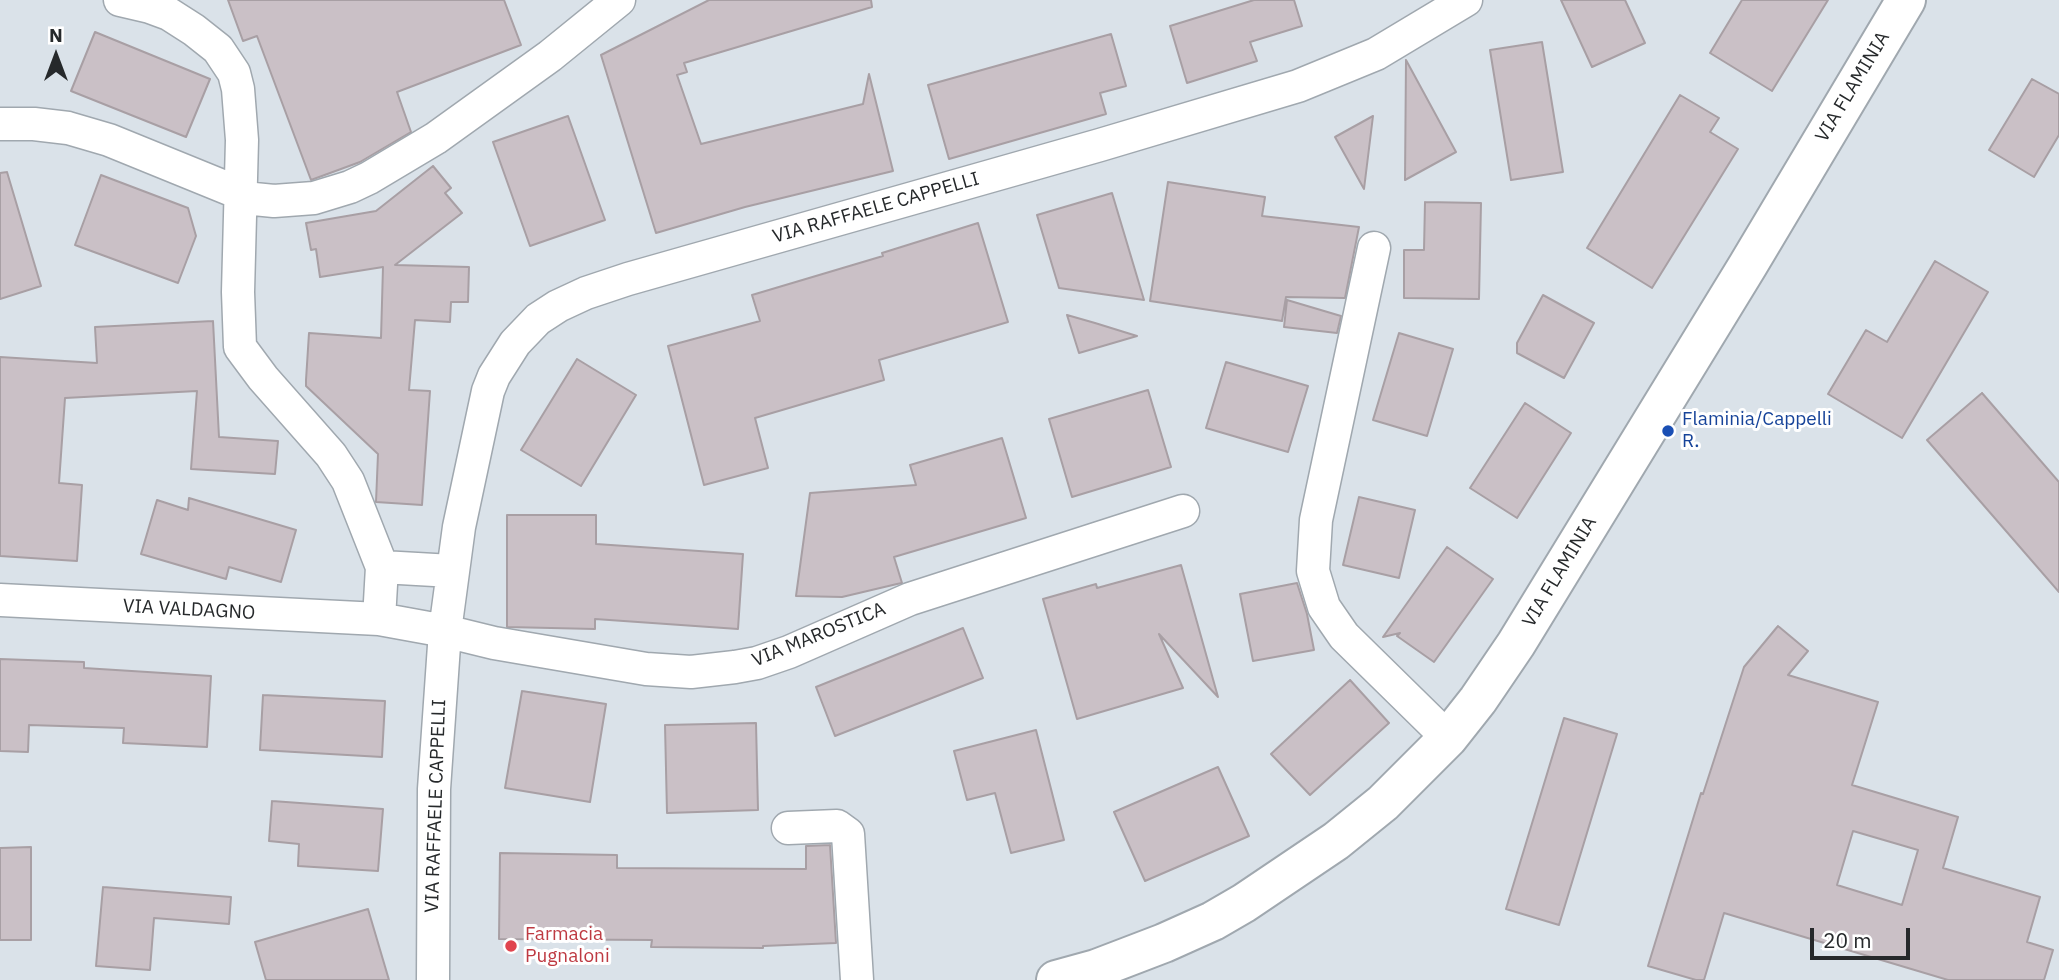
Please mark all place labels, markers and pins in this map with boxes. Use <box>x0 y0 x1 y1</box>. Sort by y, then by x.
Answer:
place label: Flaminia/Cappelli R. <box>1682 409 1832 453</box>
marker: Flaminia/Cappelli R. <box>1660 423 1676 439</box>
place label: Farmacia Pugnaloni <box>525 924 610 968</box>
marker: Farmacia Pugnaloni <box>503 938 519 954</box>

